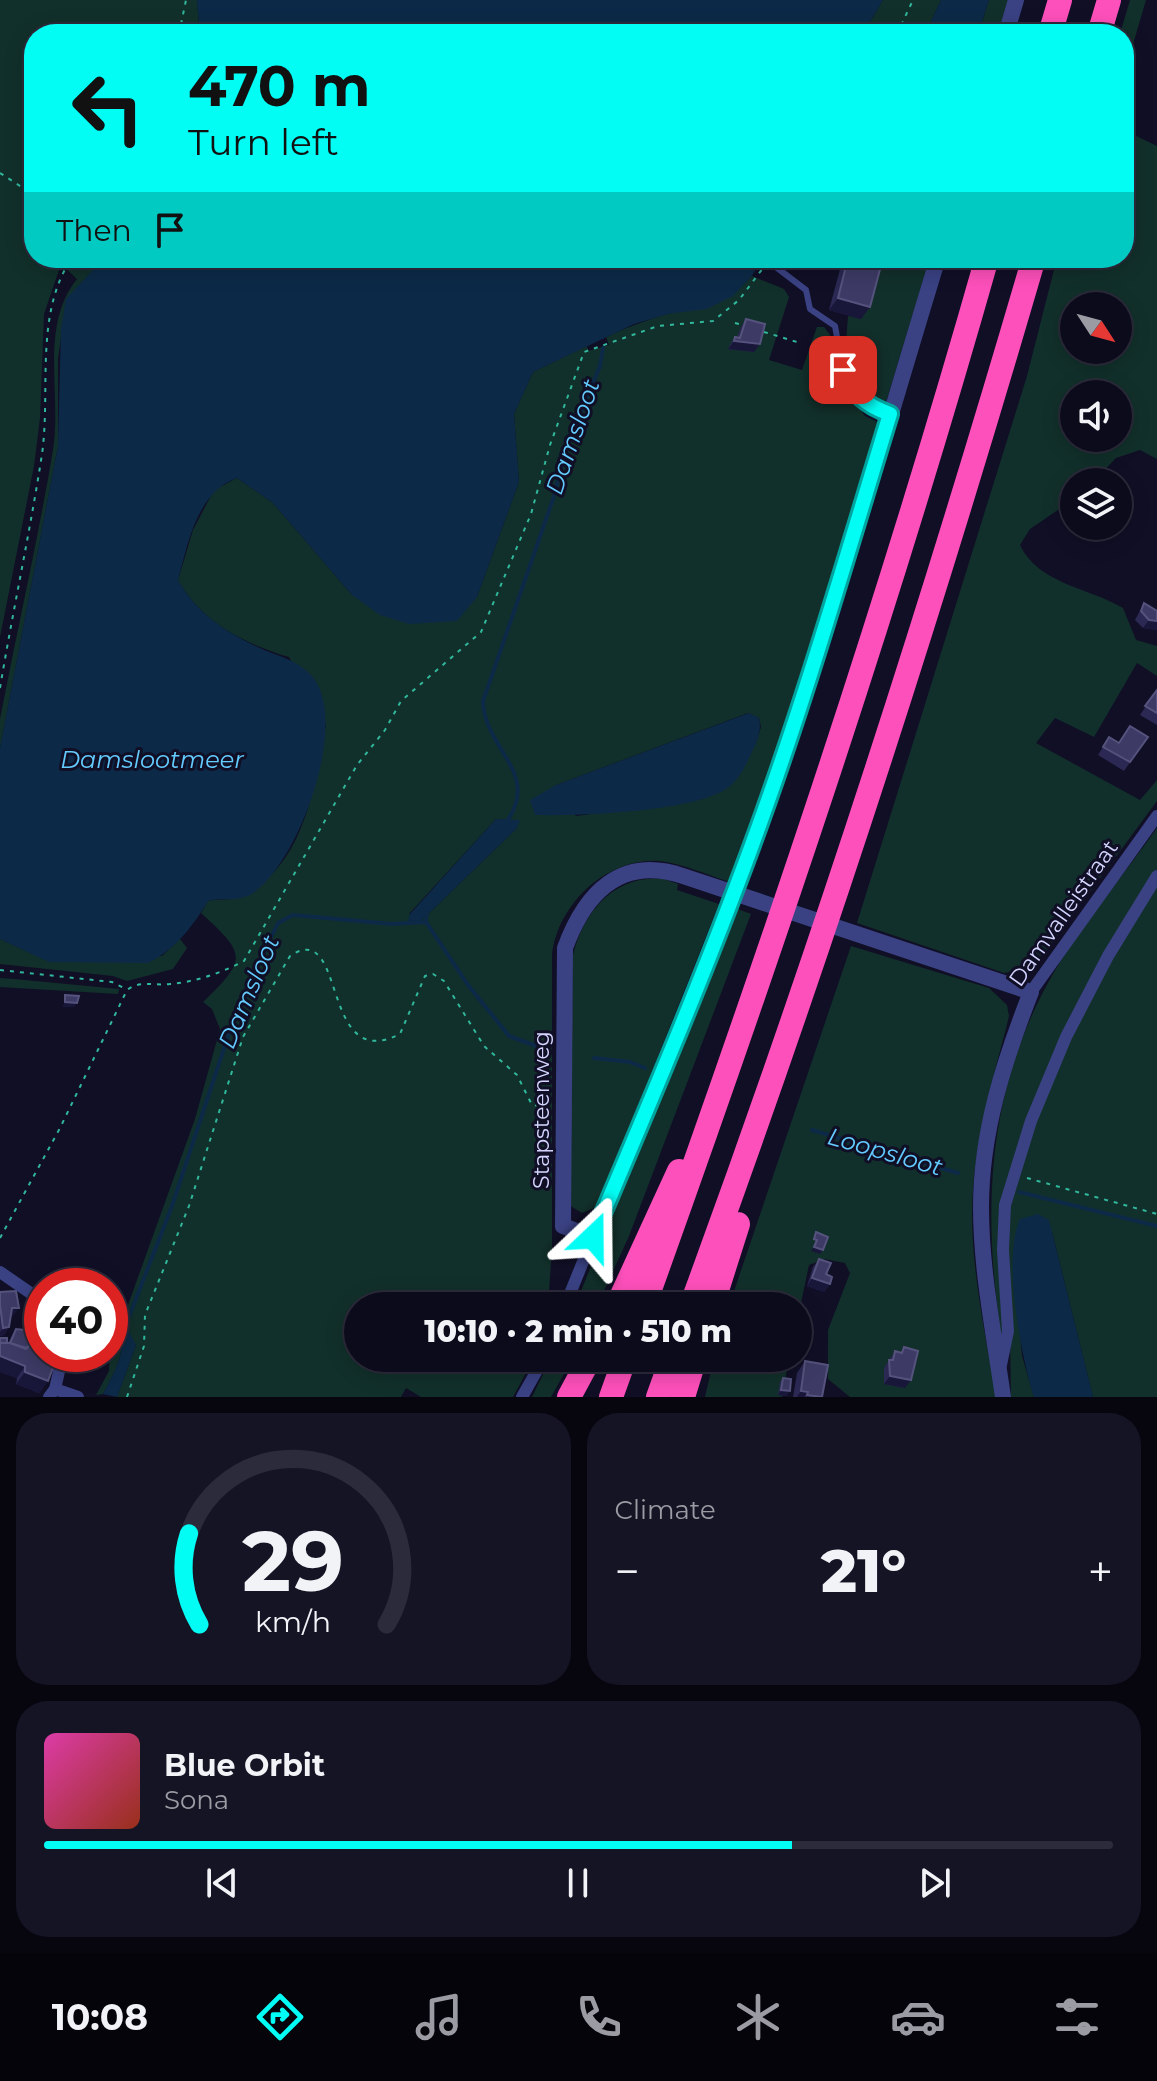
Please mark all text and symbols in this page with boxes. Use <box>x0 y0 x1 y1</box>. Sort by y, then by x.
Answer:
text: 470 m <box>188 52 370 120</box>
icon: left <box>56 56 160 160</box>
text: Turn left <box>188 120 339 164</box>
icon: arrive <box>148 208 192 252</box>
text: Then <box>56 212 132 249</box>
north arrow <box>1060 292 1132 364</box>
map controls <box>1060 292 1132 540</box>
pin <box>809 336 877 404</box>
icon: arrive <box>821 348 865 392</box>
water label: Damsloot <box>539 375 606 498</box>
button: sound <box>1060 380 1132 452</box>
button: layers <box>1060 468 1132 540</box>
water label: Damslootmeer <box>60 745 245 774</box>
street label: Damvalleistraat <box>1003 835 1124 992</box>
water label: Damsloot <box>212 931 285 1053</box>
street label: Stapsteenweg <box>528 1031 555 1189</box>
water label: Loopsloot <box>824 1121 946 1182</box>
position arrow <box>551 1195 635 1279</box>
speed limit sign: 40 <box>24 1268 128 1372</box>
text: 10:10 · 2 min · 510 m <box>424 1313 732 1350</box>
text: Climate <box>615 1494 716 1526</box>
text: 29 <box>242 1510 344 1612</box>
text: 21° <box>821 1534 906 1607</box>
text: − <box>615 1544 640 1598</box>
text: + <box>1088 1544 1113 1598</box>
text: km/h <box>255 1604 331 1639</box>
text: Blue Orbit <box>164 1747 325 1784</box>
text: Sona <box>164 1784 229 1816</box>
icon: previous <box>200 1861 244 1905</box>
icon: pause <box>556 1861 600 1905</box>
icon: next <box>913 1861 957 1905</box>
icon: directions <box>252 1989 308 2045</box>
icon: music <box>411 1989 467 2045</box>
icon: phone <box>571 1989 627 2045</box>
icon: climate <box>730 1989 786 2045</box>
icon: car <box>890 1989 946 2045</box>
icon: filters <box>1049 1989 1105 2045</box>
text: 10:08 <box>52 1995 148 2039</box>

